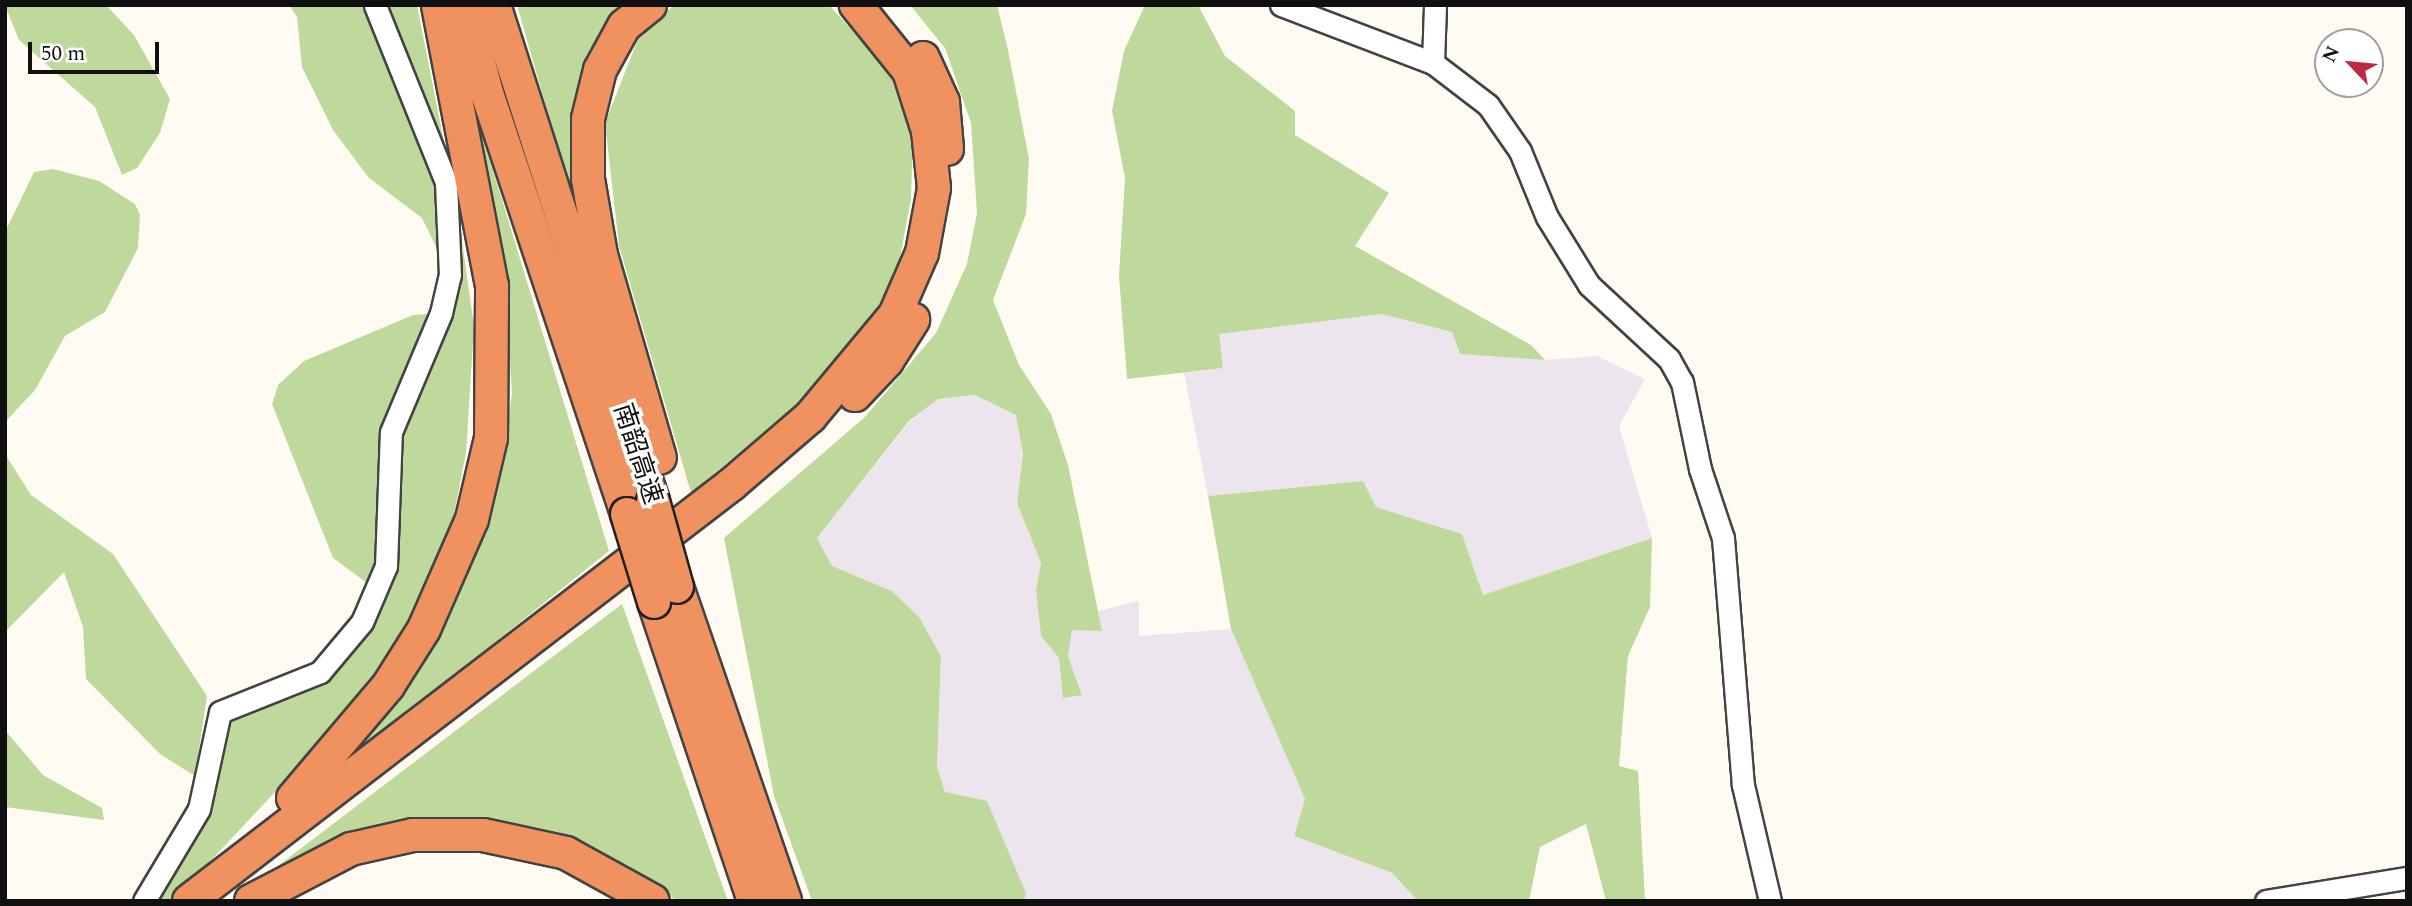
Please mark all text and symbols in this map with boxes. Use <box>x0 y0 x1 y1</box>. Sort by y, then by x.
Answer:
scale bar <box>32 28 163 72</box>
north arrow <box>2314 28 2384 98</box>
text: 50 m <box>41 38 85 70</box>
text: N <box>2315 41 2348 68</box>
street label: 南韶高速 <box>606 400 668 508</box>

